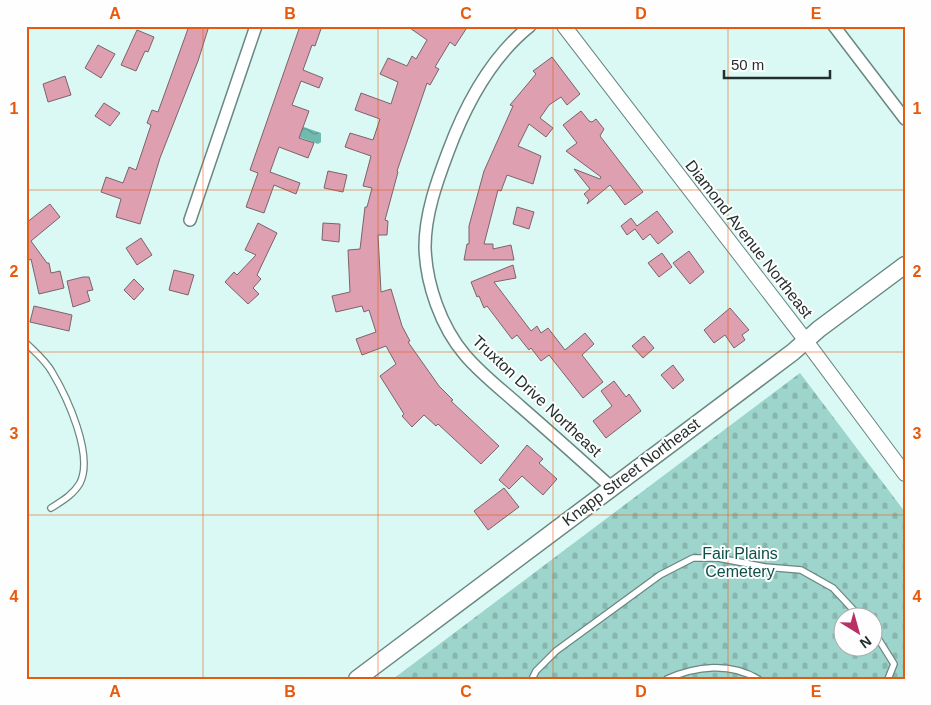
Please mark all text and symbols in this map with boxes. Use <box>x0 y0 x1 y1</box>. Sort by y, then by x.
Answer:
text: A <box>109 5 121 22</box>
text: B <box>284 5 296 22</box>
text: C <box>460 5 472 22</box>
text: D <box>635 5 647 22</box>
text: E <box>811 5 822 22</box>
scale bar <box>724 48 830 80</box>
text: 50 m <box>731 56 764 73</box>
text: 1 <box>10 100 19 117</box>
text: 1 <box>913 100 922 117</box>
street label: Diamond Avenue Northeast <box>682 157 816 322</box>
text: 2 <box>10 263 19 280</box>
text: 2 <box>913 263 922 280</box>
street label: Truxton Drive Northeast <box>469 332 605 460</box>
street label: Knapp Street Northeast <box>559 415 703 529</box>
text: 3 <box>10 425 19 442</box>
text: 3 <box>913 425 922 442</box>
park label: Fair Plains Cemetery <box>702 545 778 580</box>
text: 4 <box>10 588 19 605</box>
text: 4 <box>913 588 922 605</box>
north arrow <box>834 608 884 658</box>
text: N <box>857 633 875 652</box>
text: A <box>109 683 121 700</box>
text: B <box>284 683 296 700</box>
text: C <box>460 683 472 700</box>
text: D <box>635 683 647 700</box>
text: E <box>811 683 822 700</box>

